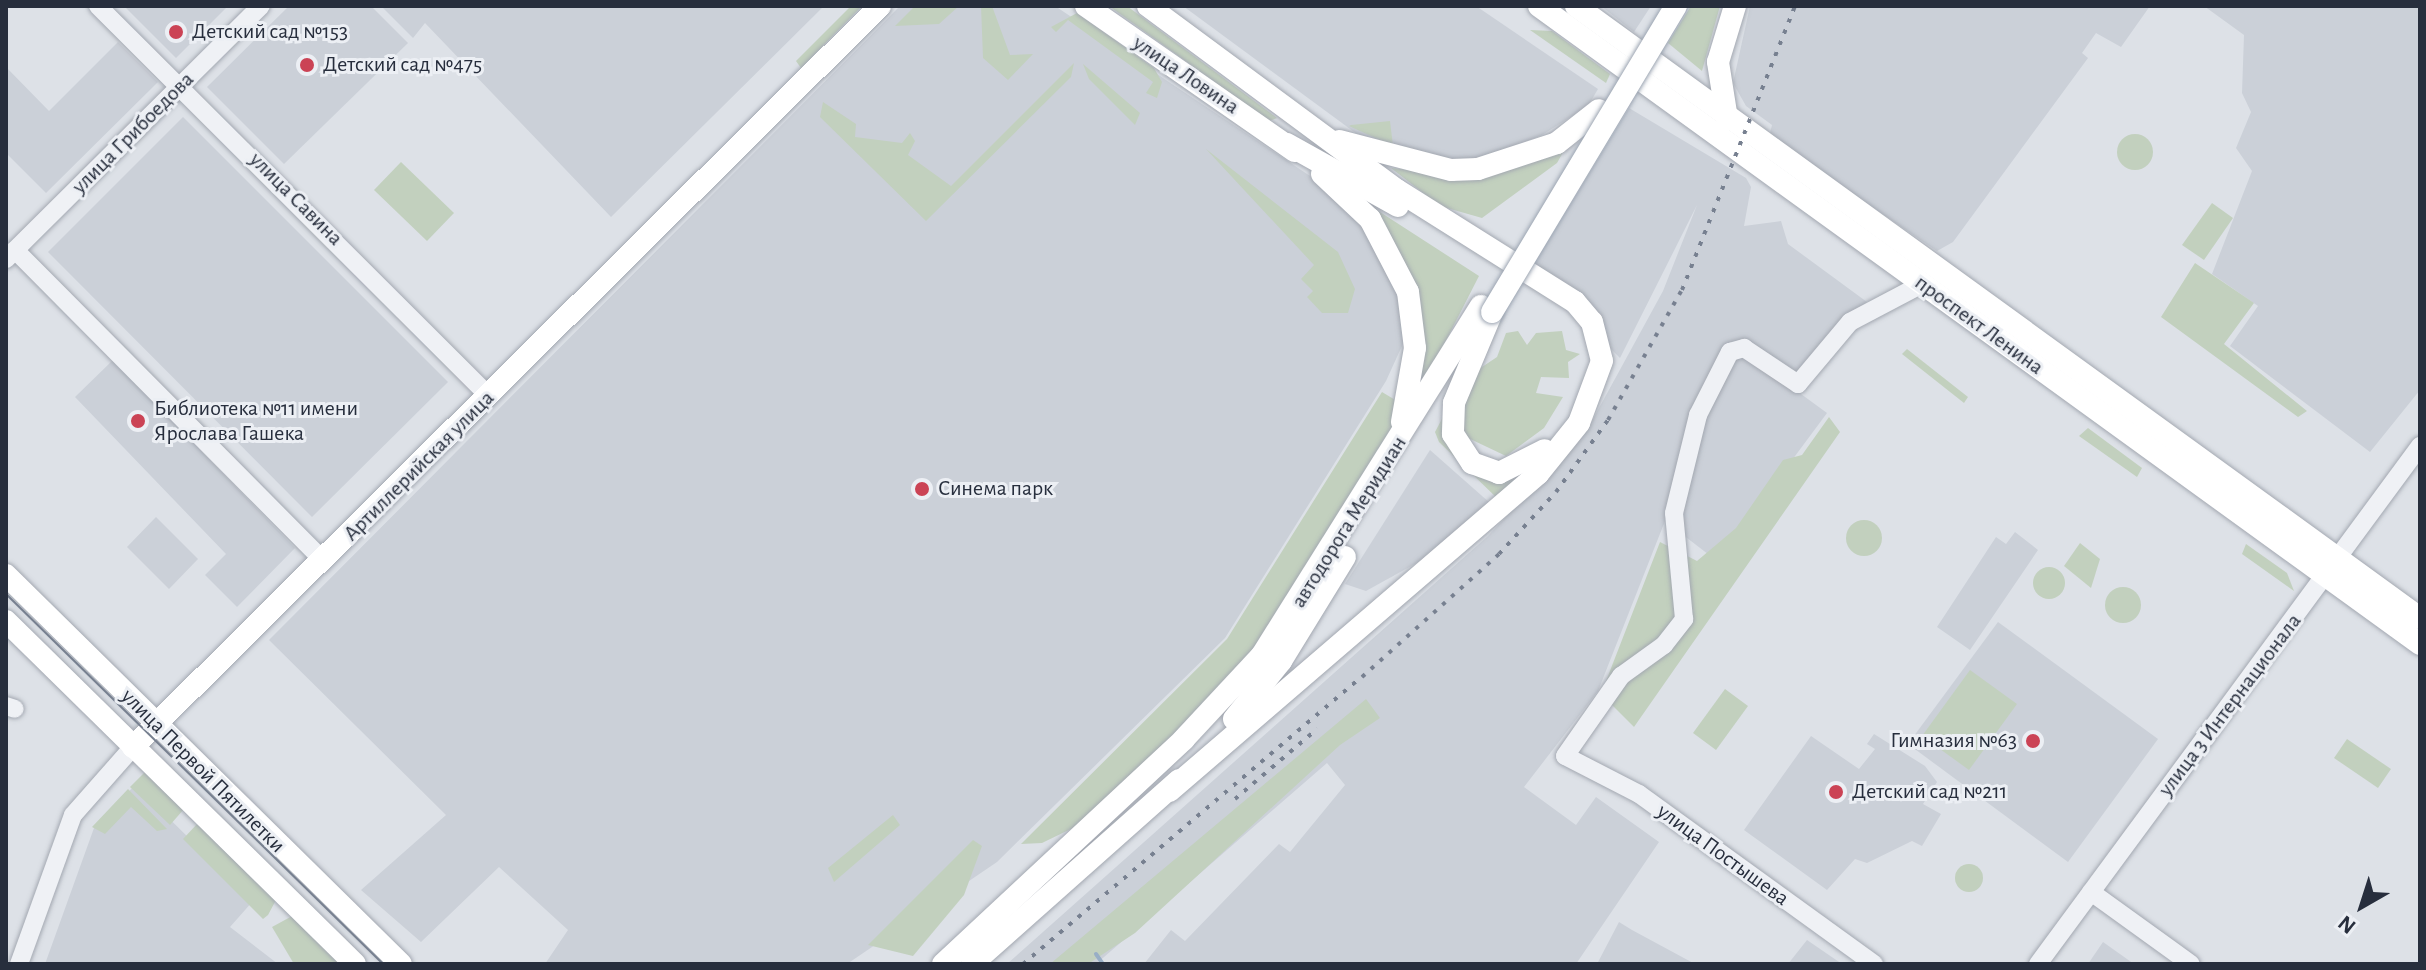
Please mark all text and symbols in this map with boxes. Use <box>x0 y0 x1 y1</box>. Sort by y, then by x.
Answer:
place label: Детский сад №153 <box>192 19 348 45</box>
marker: Детский сад №153 <box>167 23 185 41</box>
street label: улица Ловина <box>1128 30 1244 120</box>
place label: Детский сад №475 <box>323 52 482 78</box>
marker: Детский сад №475 <box>298 56 316 74</box>
street label: улица Грибоедова <box>66 66 200 200</box>
street label: улица Савина <box>244 147 348 251</box>
street label: проспект Ленина <box>1909 269 2049 381</box>
street label: Артиллерийская улица <box>338 385 500 547</box>
place label: Библиотека №11 имени Ярослава Гашека <box>154 395 358 446</box>
marker: Библиотека №11 имени Ярослава Гашека <box>129 412 147 430</box>
street label: автодорога Меридиан <box>1286 431 1412 613</box>
place label: Синема парк <box>938 476 1053 502</box>
marker: Синема парк <box>913 480 931 498</box>
street label: улица 3 Интернационала <box>2153 608 2307 802</box>
street label: улица Первой Пятилетки <box>116 684 290 858</box>
place label: Гимназия №63 <box>1890 728 2017 754</box>
marker: Гимназия №63 <box>2024 732 2042 750</box>
place label: Детский сад №211 <box>1852 779 2007 805</box>
marker: Детский сад №211 <box>1827 783 1845 801</box>
street label: улица Постышева <box>1652 798 1794 912</box>
north arrow <box>2322 866 2402 946</box>
text: N <box>2334 911 2360 938</box>

